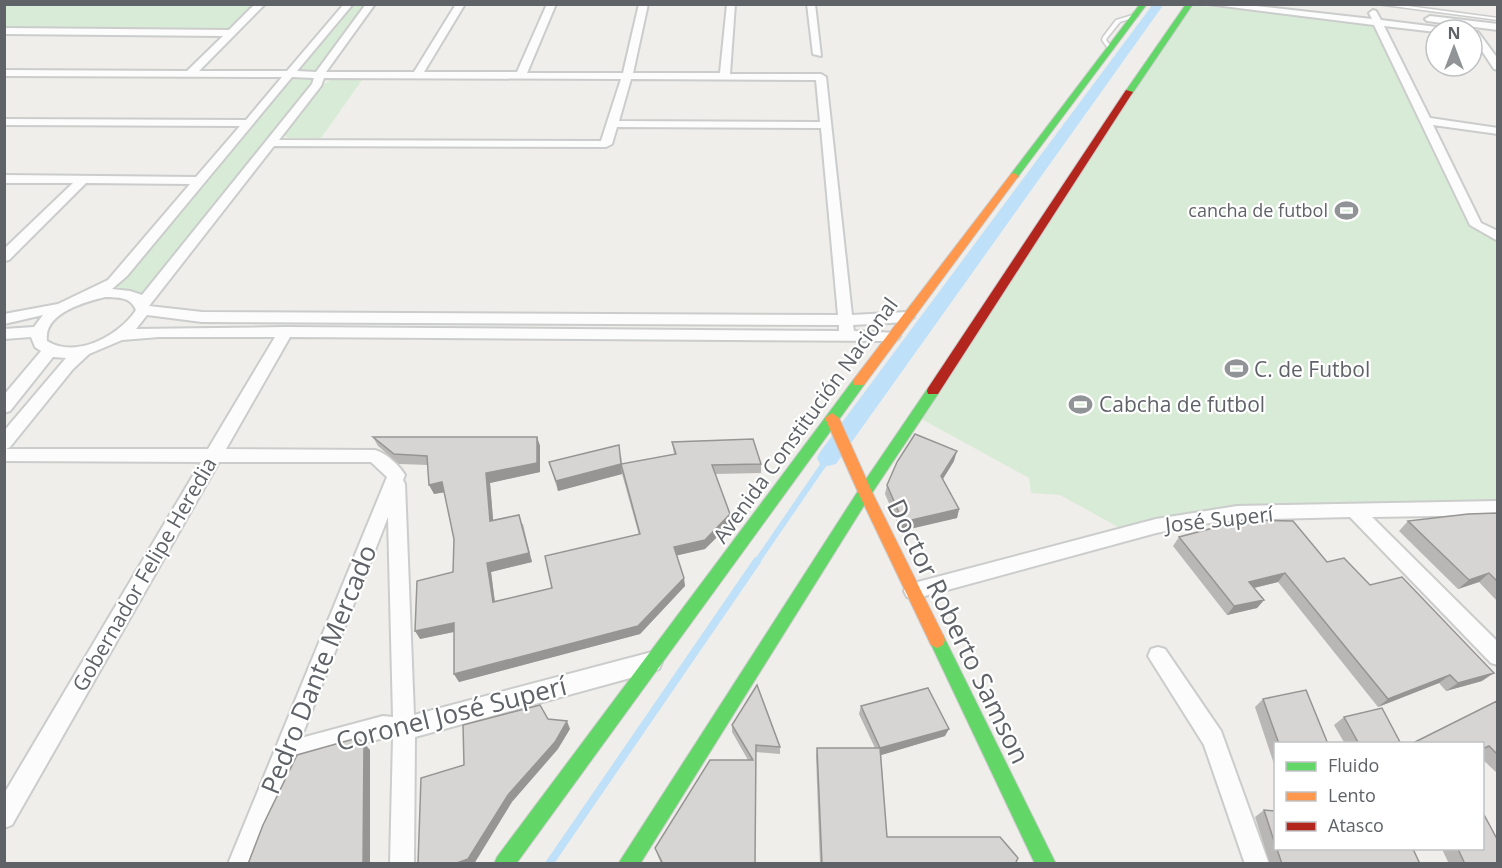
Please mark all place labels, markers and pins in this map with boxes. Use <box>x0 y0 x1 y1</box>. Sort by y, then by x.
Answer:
sports icon: cancha de futbol <box>1333 197 1359 223</box>
place label: cancha de futbol <box>1188 198 1328 222</box>
place label: C. de Futbol <box>1254 355 1370 383</box>
sports icon: C. de Futbol <box>1223 356 1249 382</box>
place label: Cabcha de futbol <box>1099 390 1265 418</box>
sports icon: Cabcha de futbol <box>1068 391 1094 417</box>

